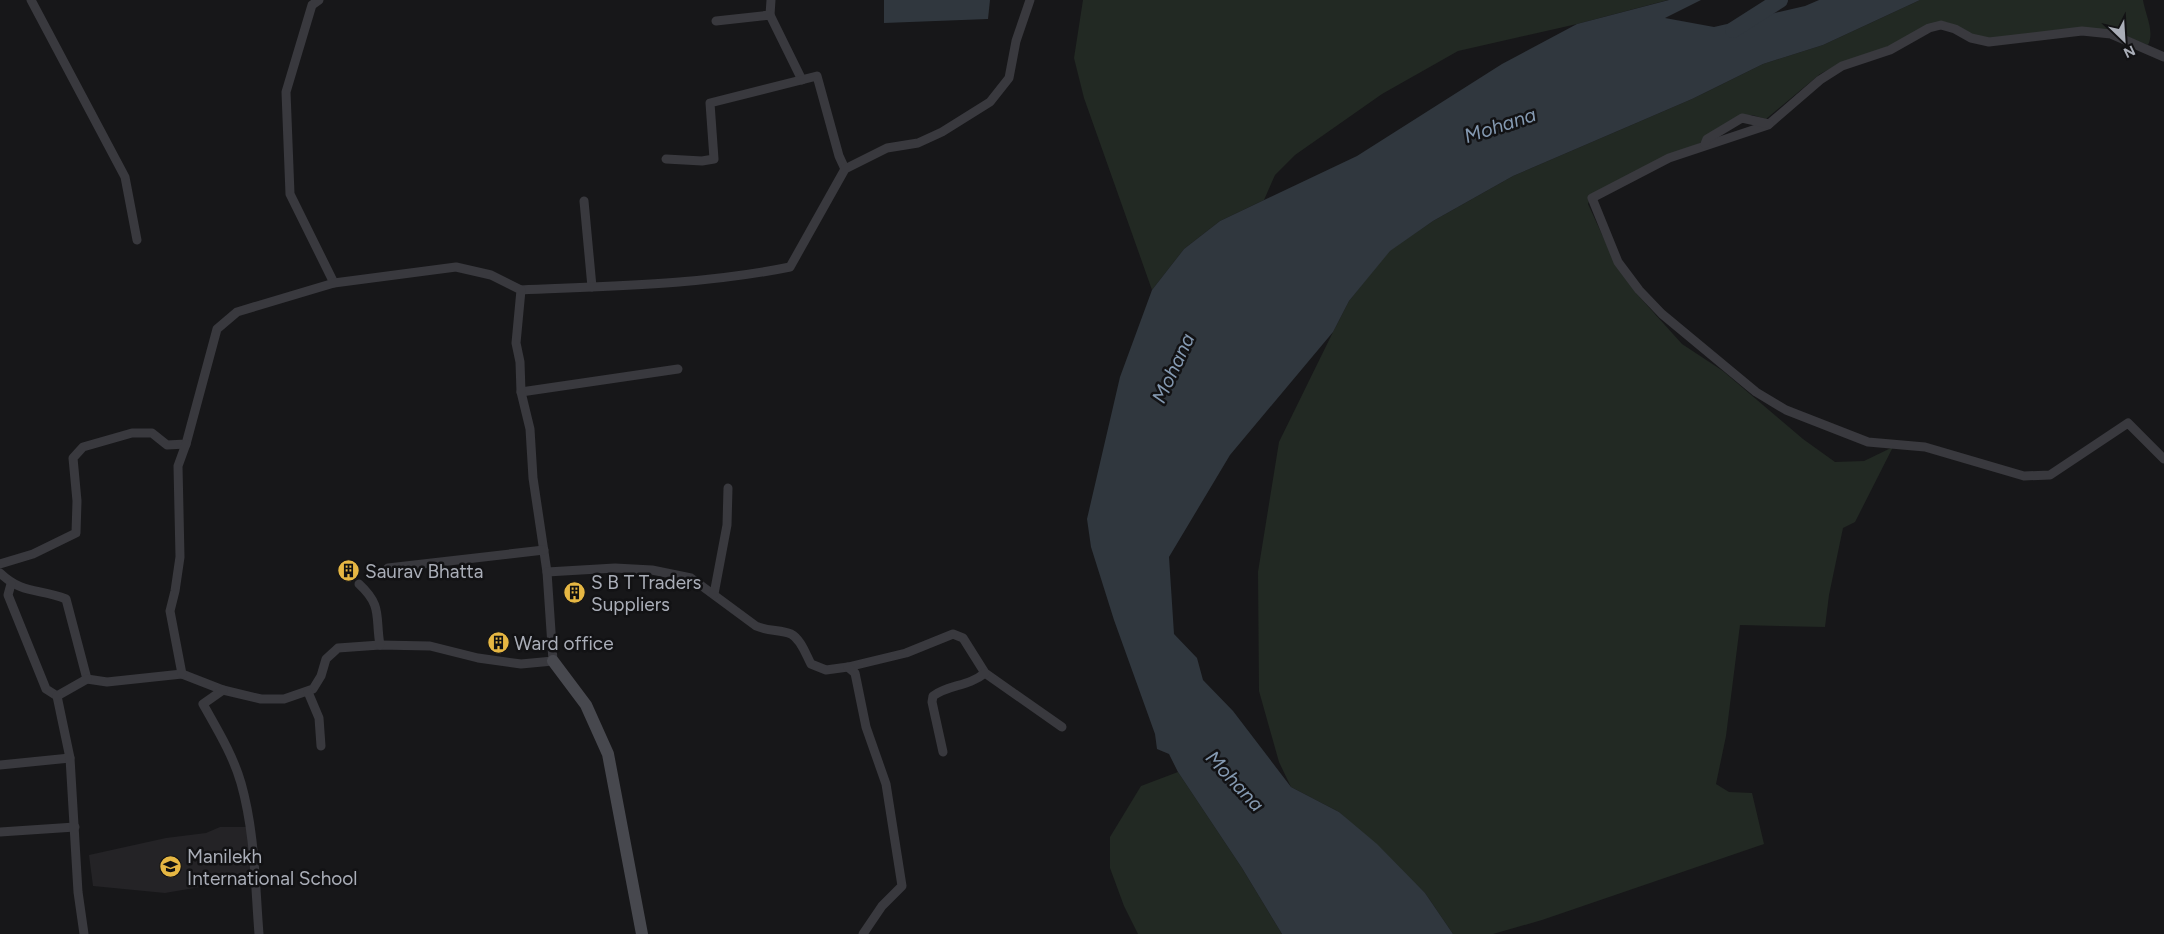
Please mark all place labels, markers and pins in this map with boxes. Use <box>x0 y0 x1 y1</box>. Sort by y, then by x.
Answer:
building icon: Saurav Bhatta <box>337 559 361 583</box>
place label: Saurav Bhatta <box>365 560 483 583</box>
place label: S B T Traders Suppliers <box>591 571 701 616</box>
building icon: S B T Traders Suppliers <box>563 581 587 605</box>
building icon: Ward office <box>486 631 510 655</box>
place label: Ward office <box>514 632 614 655</box>
place label: Manilekh International School <box>187 845 358 890</box>
school or university icon: Manilekh International School <box>159 855 183 879</box>

